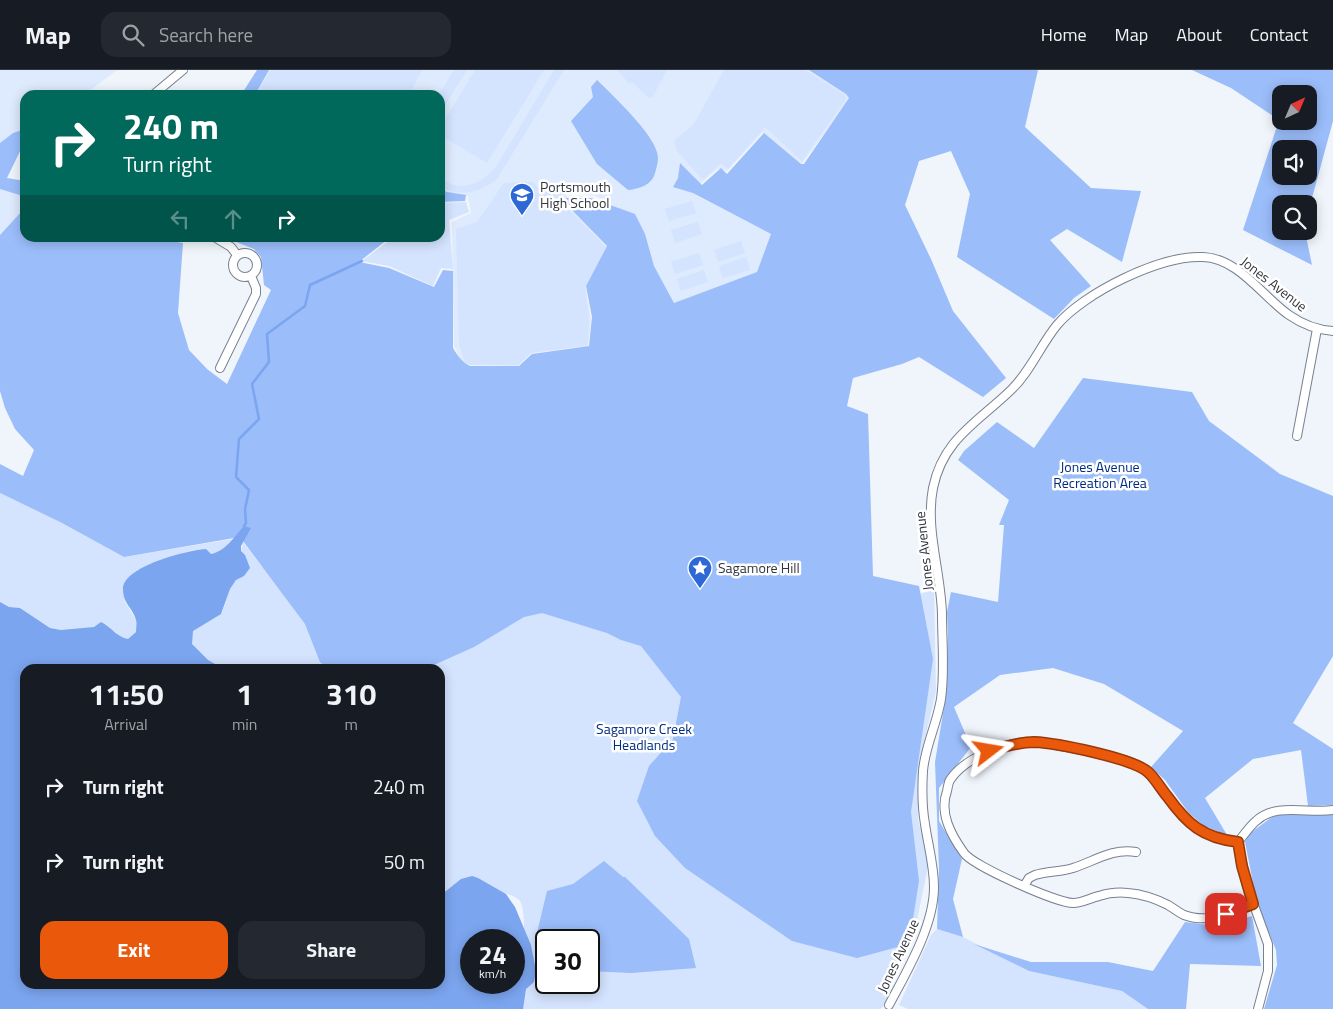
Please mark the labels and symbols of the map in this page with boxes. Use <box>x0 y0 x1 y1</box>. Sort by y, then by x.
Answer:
north arrow <box>1272 85 1318 130</box>
place label: Portsmouth High School <box>540 176 611 213</box>
school or university icon: Portsmouth High School <box>509 182 535 216</box>
street label: Jones Avenue <box>1237 251 1312 316</box>
park label: Jones Avenue Recreation Area <box>1053 456 1147 493</box>
street label: Jones Avenue <box>909 511 938 592</box>
place icon: Sagamore Hill <box>687 555 713 589</box>
place label: Sagamore Hill <box>718 557 800 578</box>
park label: Sagamore Creek Headlands <box>596 718 692 755</box>
position arrow <box>962 724 1014 776</box>
pin <box>1205 893 1247 935</box>
street label: Jones Avenue <box>871 915 924 996</box>
speed limit sign: 30 <box>535 929 600 994</box>

